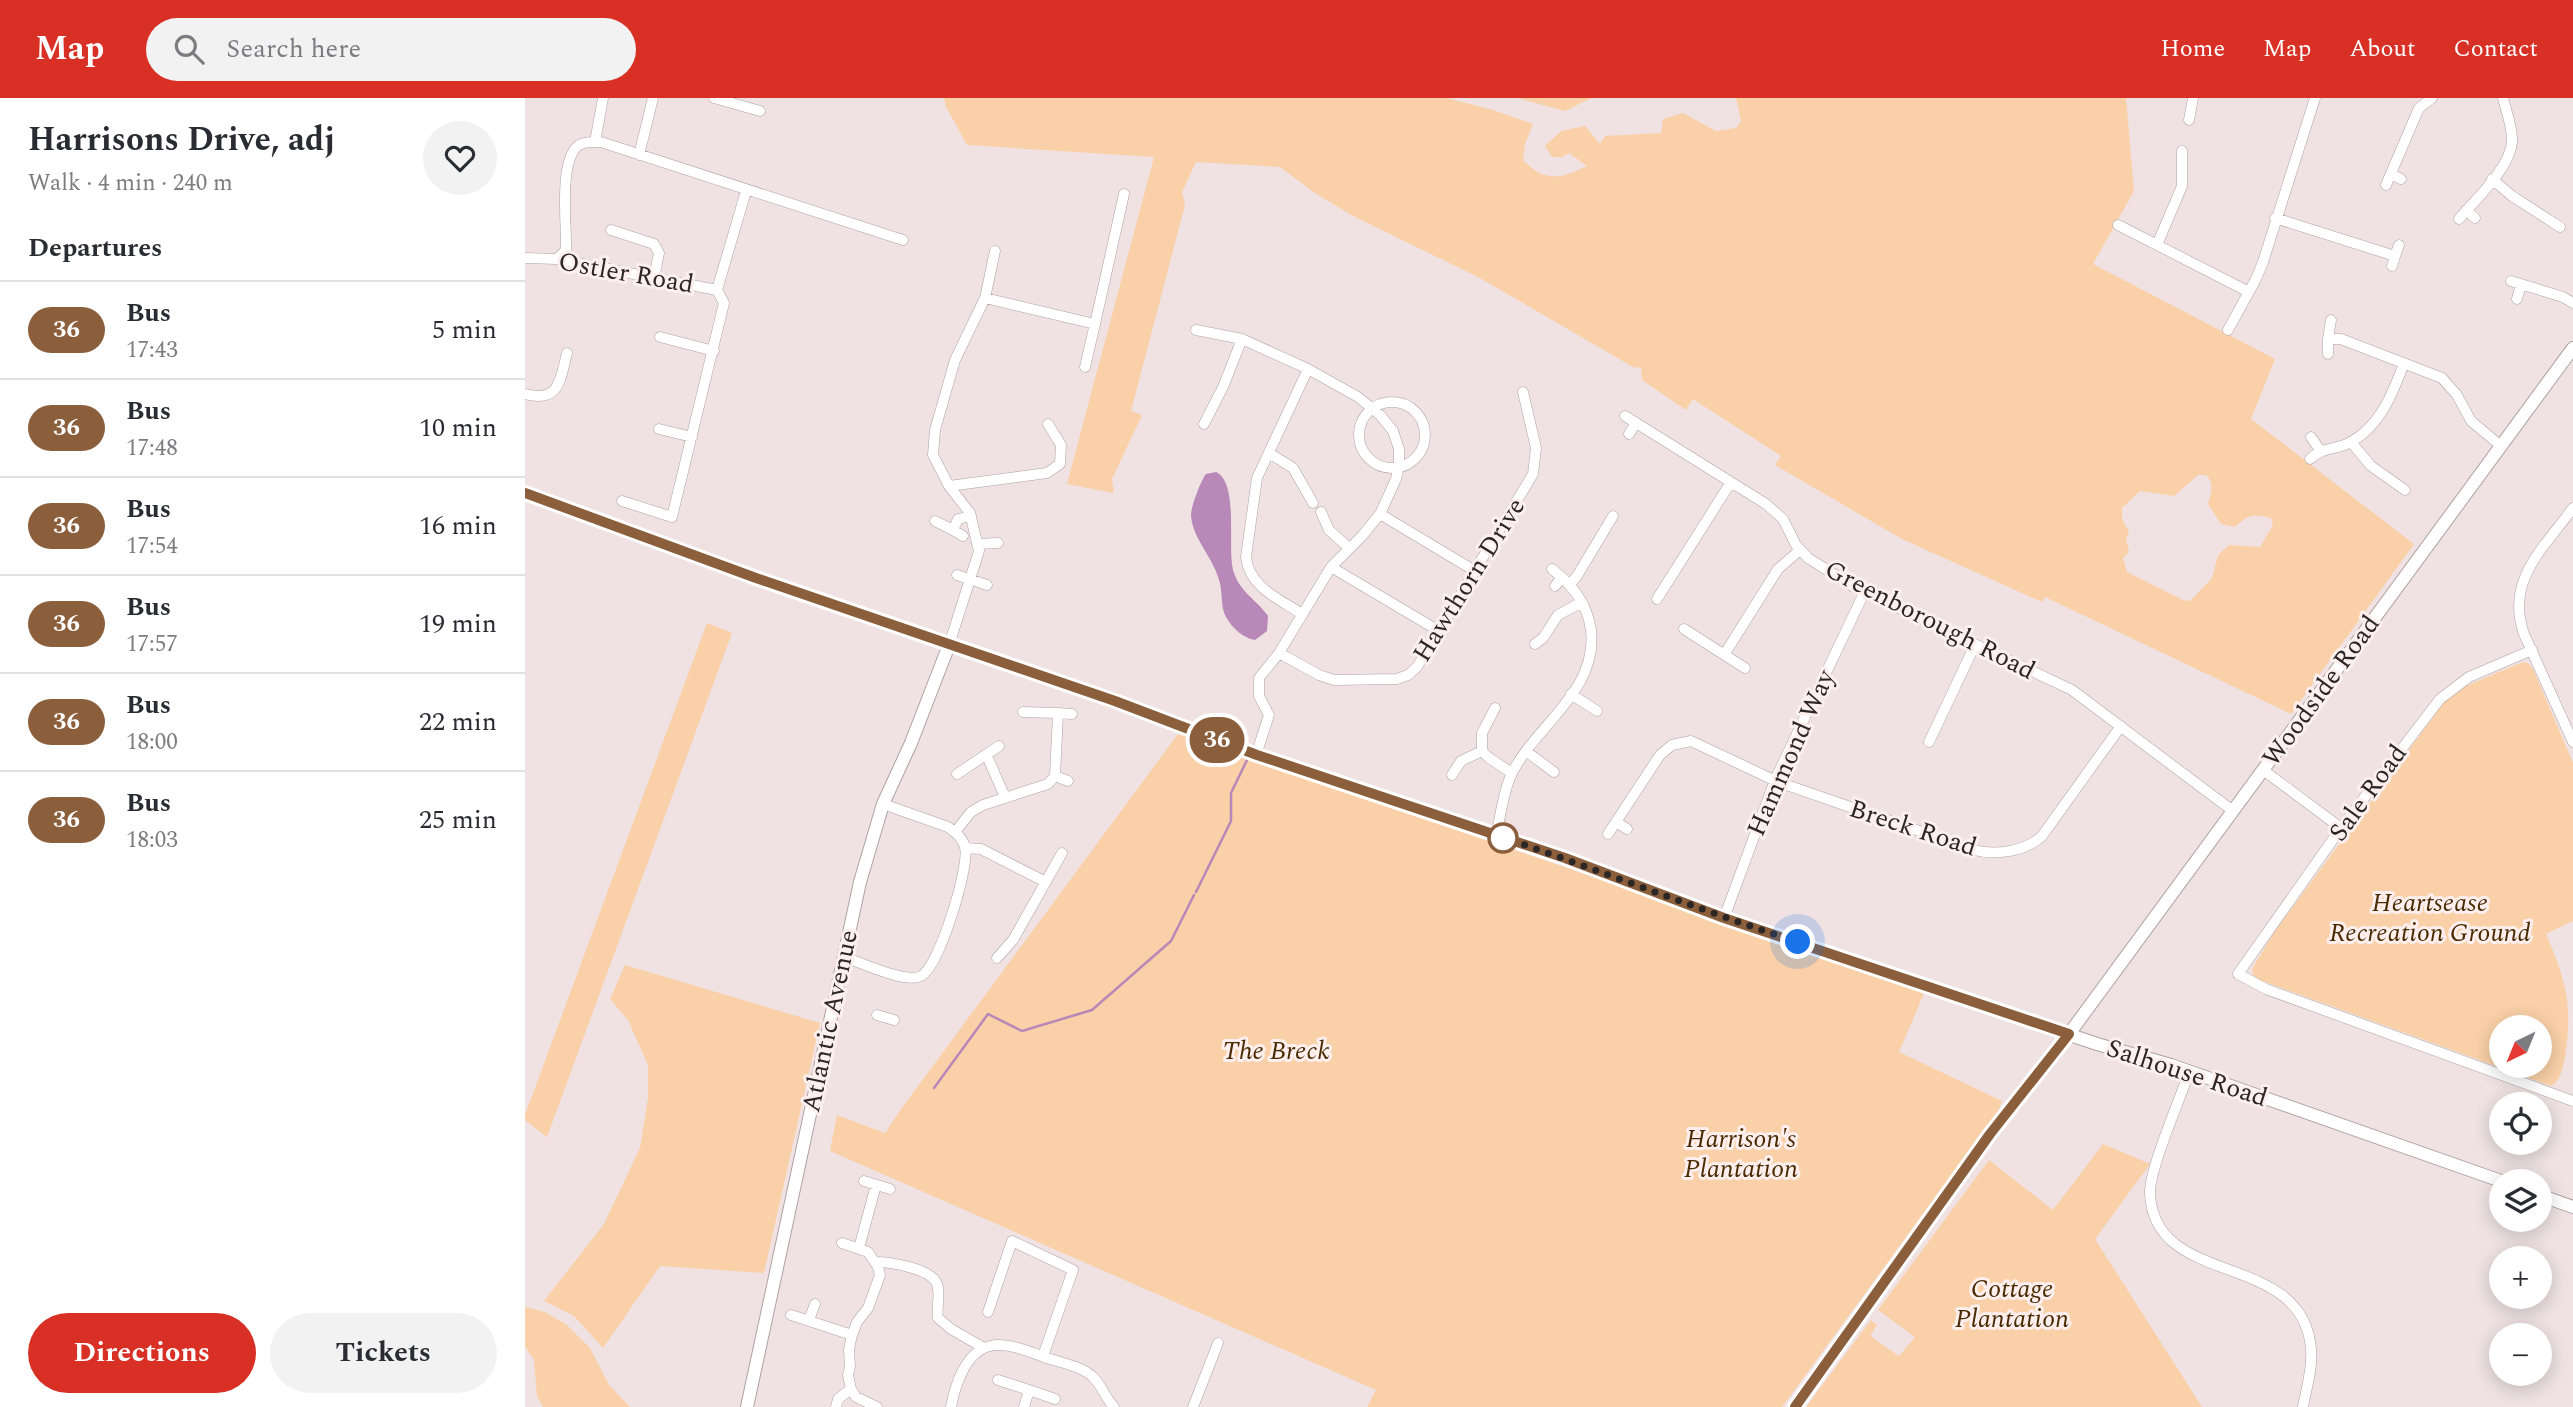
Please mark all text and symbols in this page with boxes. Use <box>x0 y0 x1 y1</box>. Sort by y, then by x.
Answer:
search box <box>146 18 636 81</box>
text: Map <box>35 24 104 74</box>
text: Search here <box>226 29 361 69</box>
icon: search <box>170 30 208 68</box>
text: Home <box>2160 31 2225 67</box>
text: Map <box>2263 31 2311 67</box>
text: About <box>2349 31 2415 67</box>
text: Contact <box>2453 31 2538 67</box>
text: Harrisons Drive, adj <box>28 115 335 165</box>
button: heart <box>423 121 497 195</box>
text: Walk · 4 min · 240 m <box>28 166 233 201</box>
text: Departures <box>28 228 162 268</box>
street label: Ostler Road <box>555 241 697 305</box>
text: Bus <box>126 293 171 333</box>
text: 5 min <box>432 310 497 350</box>
text: 36 <box>53 312 80 348</box>
text: 17:43 <box>126 333 178 368</box>
text: Bus <box>126 391 171 431</box>
text: 10 min <box>419 408 497 448</box>
text: 36 <box>53 410 80 446</box>
text: 17:48 <box>126 431 178 466</box>
text: Bus <box>126 489 171 529</box>
street label: Hawthorn Drive <box>1402 490 1536 670</box>
text: 16 min <box>419 506 497 546</box>
text: 36 <box>53 508 80 544</box>
text: 17:54 <box>126 529 178 564</box>
street label: Greenborough Road <box>1817 549 2043 691</box>
text: Bus <box>126 587 171 627</box>
text: 19 min <box>419 604 497 644</box>
text: 36 <box>53 606 80 642</box>
street label: Woodside Road <box>2252 607 2390 775</box>
text: 17:57 <box>126 627 178 662</box>
street label: Hammond Way <box>1736 662 1846 843</box>
text: Bus <box>126 685 171 725</box>
text: 22 min <box>419 702 497 742</box>
text: 36 <box>53 704 80 740</box>
line badge: 36 <box>1185 717 1249 763</box>
text: 36 <box>1204 722 1230 758</box>
text: 18:00 <box>126 725 178 760</box>
street label: Sale Road <box>2319 736 2417 850</box>
text: Bus <box>126 783 171 823</box>
street label: Breck Road <box>1844 789 1982 867</box>
text: 25 min <box>419 800 497 840</box>
text: 36 <box>53 802 80 838</box>
text: 18:03 <box>126 823 178 858</box>
unlabelled marker <box>1488 823 1518 853</box>
park label: Heartsease Recreation Ground <box>2329 883 2531 953</box>
your location <box>1780 924 1815 959</box>
street label: Atlantic Avenue <box>791 926 869 1116</box>
north arrow <box>2489 1015 2551 1078</box>
map controls <box>2489 1015 2552 1386</box>
street label: Salhouse Road <box>2101 1028 2273 1118</box>
park label: The Breck <box>1222 1031 1330 1071</box>
button: locate <box>2489 1092 2552 1155</box>
park label: Harrison's Plantation <box>1684 1119 1798 1189</box>
button: layers <box>2489 1169 2552 1232</box>
button: + <box>2489 1246 2552 1309</box>
park label: Cottage Plantation <box>1955 1269 2069 1339</box>
button: Directions <box>28 1313 256 1393</box>
button: Tickets <box>270 1313 497 1393</box>
button: − <box>2489 1323 2552 1386</box>

